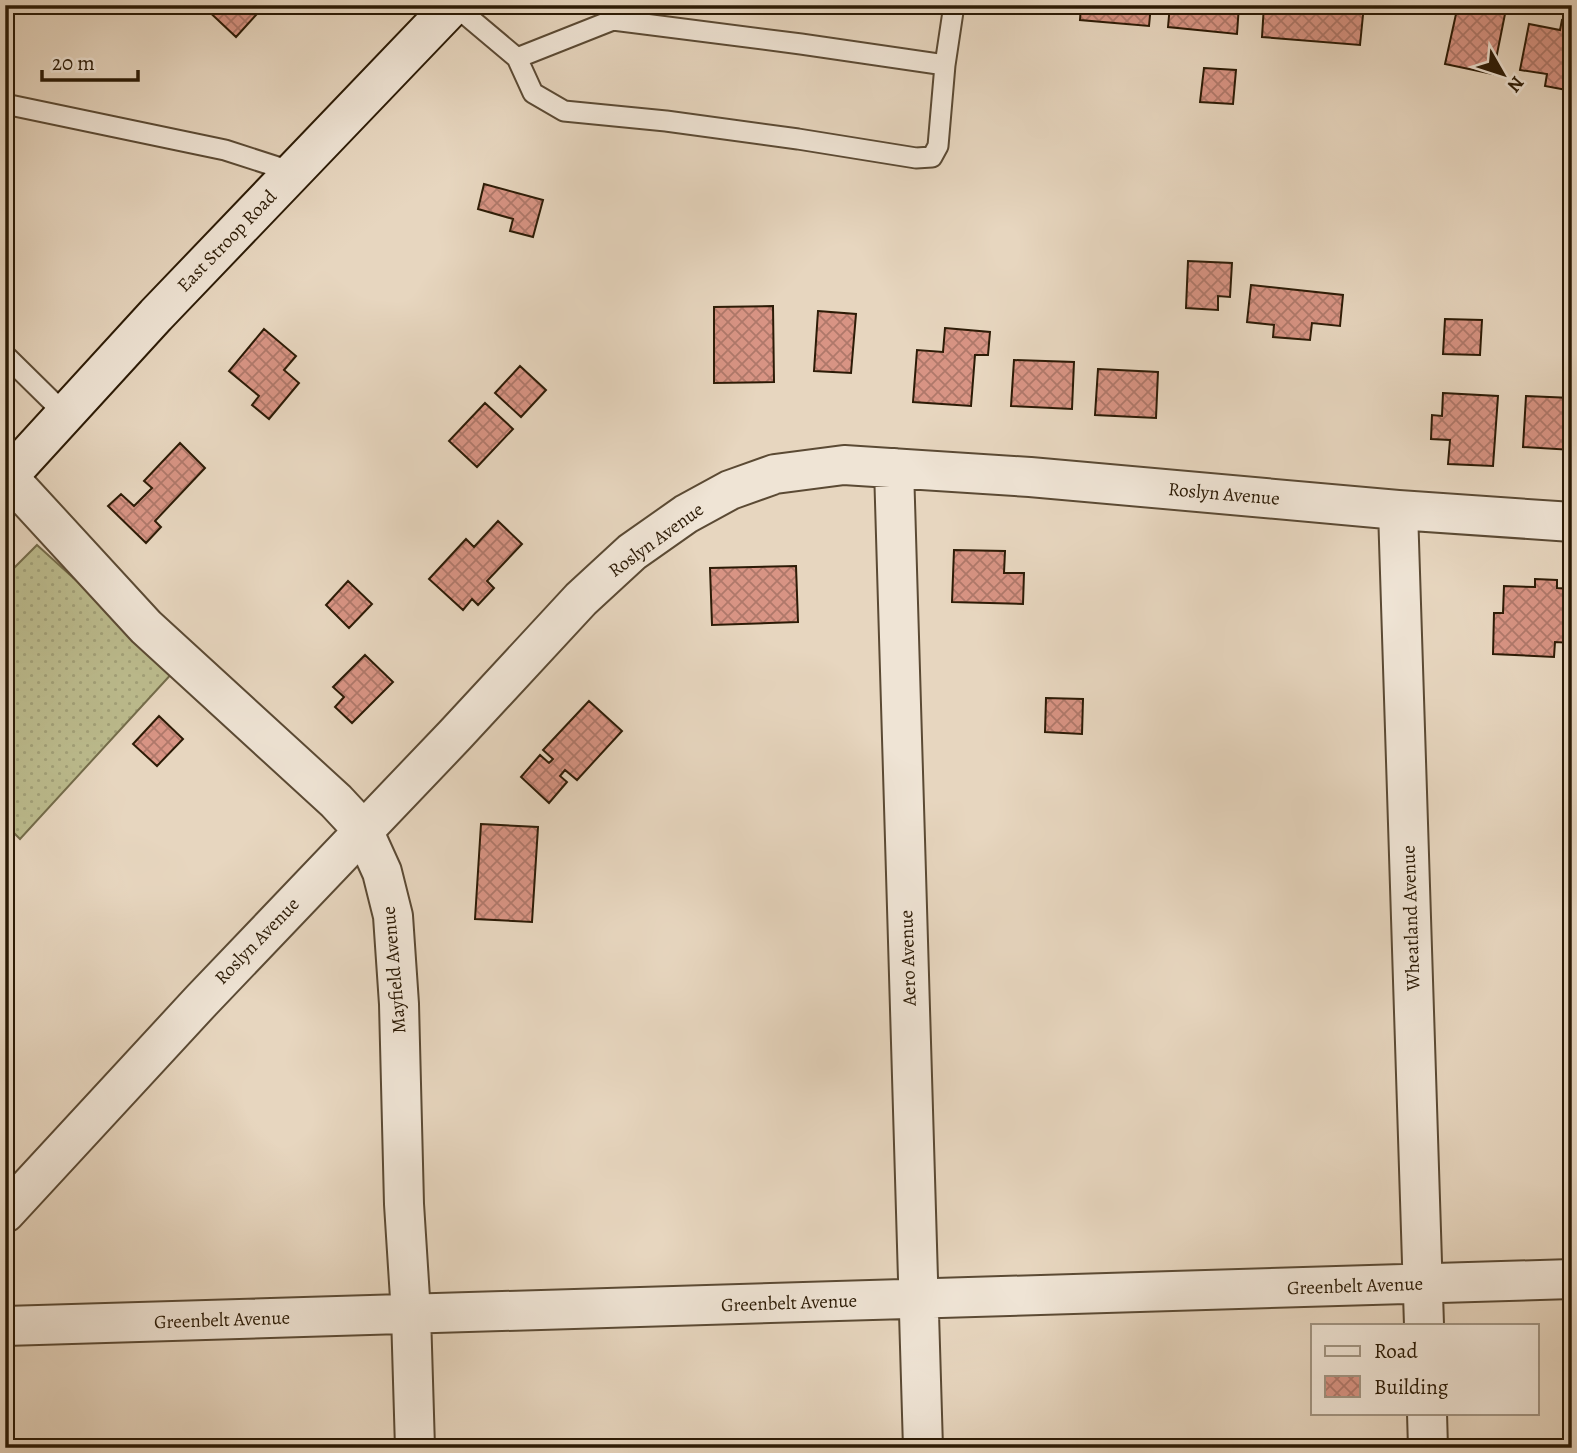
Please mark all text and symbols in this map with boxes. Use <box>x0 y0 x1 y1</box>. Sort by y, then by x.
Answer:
scale bar <box>42 38 138 82</box>
north arrow <box>1468 38 1538 108</box>
text: 20 m <box>52 49 95 77</box>
text: N <box>1501 71 1530 98</box>
street label: East Stroop Road <box>171 184 283 298</box>
street label: Roslyn Avenue <box>1167 476 1281 512</box>
street label: Roslyn Avenue <box>603 497 709 583</box>
street label: Wheatland Avenue <box>1395 845 1427 992</box>
street label: Roslyn Avenue <box>209 892 305 990</box>
street label: Mayfield Avenue <box>375 905 413 1035</box>
street label: Aero Avenue <box>893 909 923 1008</box>
street label: Greenbelt Avenue <box>1286 1271 1424 1301</box>
street label: Greenbelt Avenue <box>720 1288 858 1318</box>
street label: Greenbelt Avenue <box>153 1305 291 1335</box>
legend <box>1311 1324 1538 1414</box>
text: Road <box>1374 1337 1418 1365</box>
text: Building <box>1374 1373 1449 1401</box>

